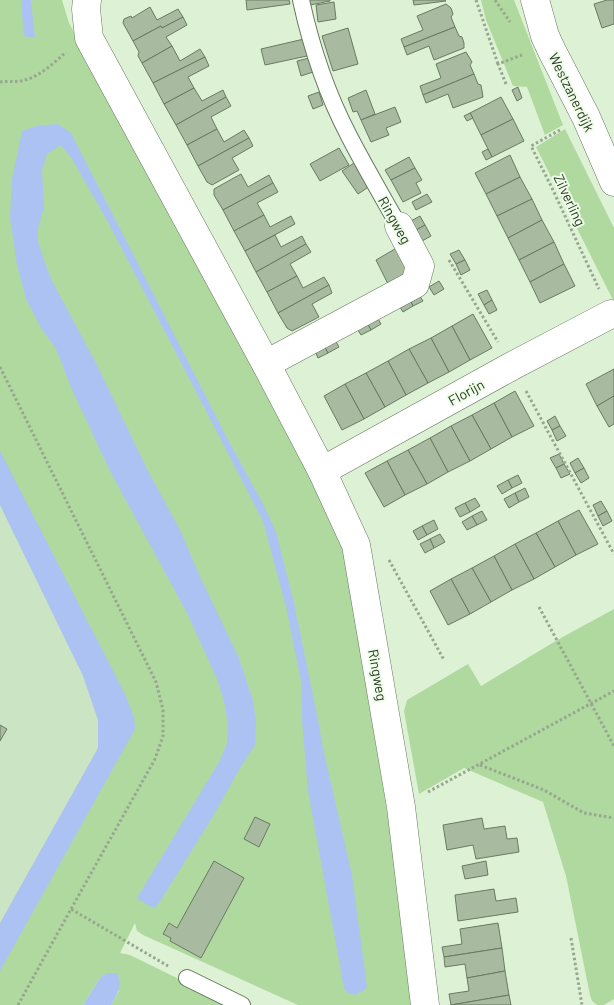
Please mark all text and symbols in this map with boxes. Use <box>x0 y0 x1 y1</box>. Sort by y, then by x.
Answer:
street label: Westzanerdijk <box>546 50 598 134</box>
street label: Zilverling <box>551 171 589 229</box>
street label: Ringweg <box>375 193 415 247</box>
street label: Florijn <box>445 375 487 409</box>
street label: Ringweg <box>365 648 391 702</box>

